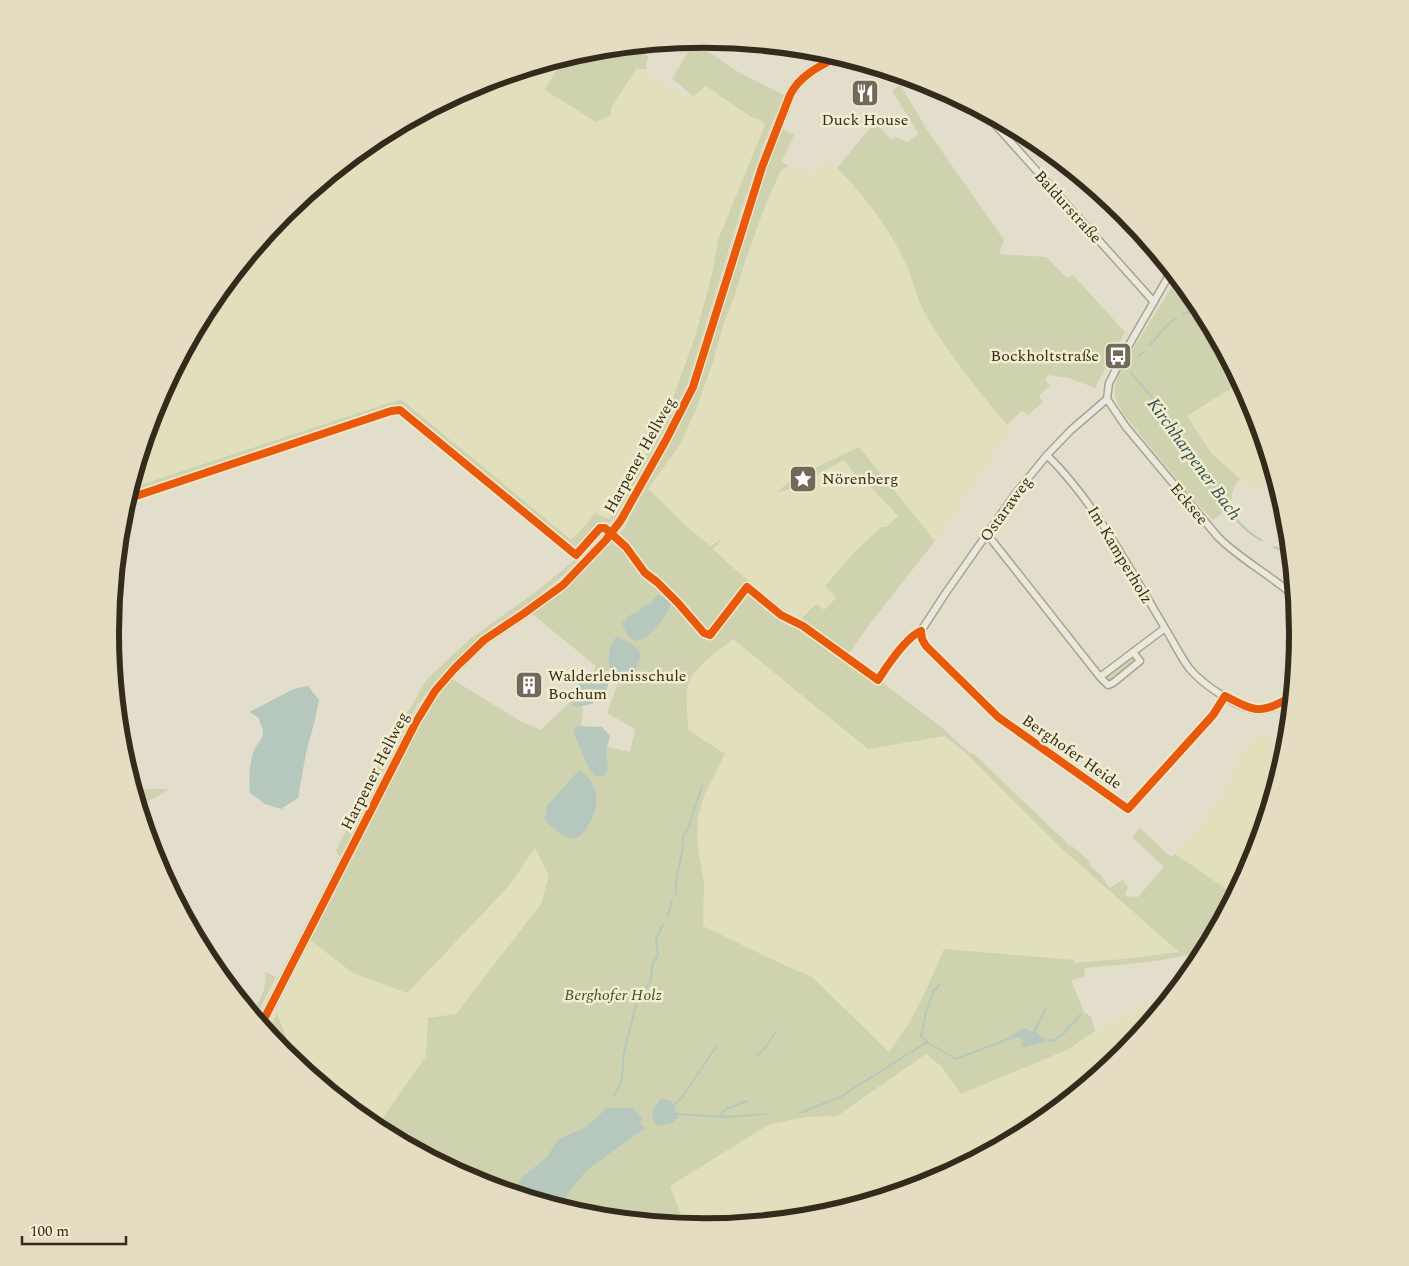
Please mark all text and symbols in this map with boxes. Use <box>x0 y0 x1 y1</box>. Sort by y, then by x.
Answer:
restaurant icon: Duck House <box>850 78 880 108</box>
place label: Duck House <box>821 108 909 132</box>
street label: Baldurstraße <box>1028 165 1108 249</box>
bus stop icon: Bockholtstraße <box>1103 341 1133 371</box>
place label: Bockholtstraße <box>991 344 1099 368</box>
street label: Harpener Hellweg <box>598 392 682 518</box>
water label: Kirchharpener Bach <box>1140 392 1248 526</box>
place icon: Nörenberg <box>788 464 818 494</box>
place label: Nörenberg <box>822 467 899 491</box>
street label: Ostaraweg <box>974 471 1038 547</box>
street label: Ecksee <box>1164 477 1214 531</box>
street label: Im Kamperholz <box>1081 502 1159 608</box>
place label: Walderlebnisschule Bochum <box>548 664 687 706</box>
building icon: Walderlebnisschule Bochum <box>514 670 544 700</box>
street label: Harpener Hellweg <box>335 708 415 834</box>
street label: Berghofer Heide <box>1017 709 1127 795</box>
park label: Berghofer Holz <box>564 983 662 1007</box>
scale bar <box>22 1214 126 1246</box>
text: 100 m <box>30 1220 69 1243</box>

